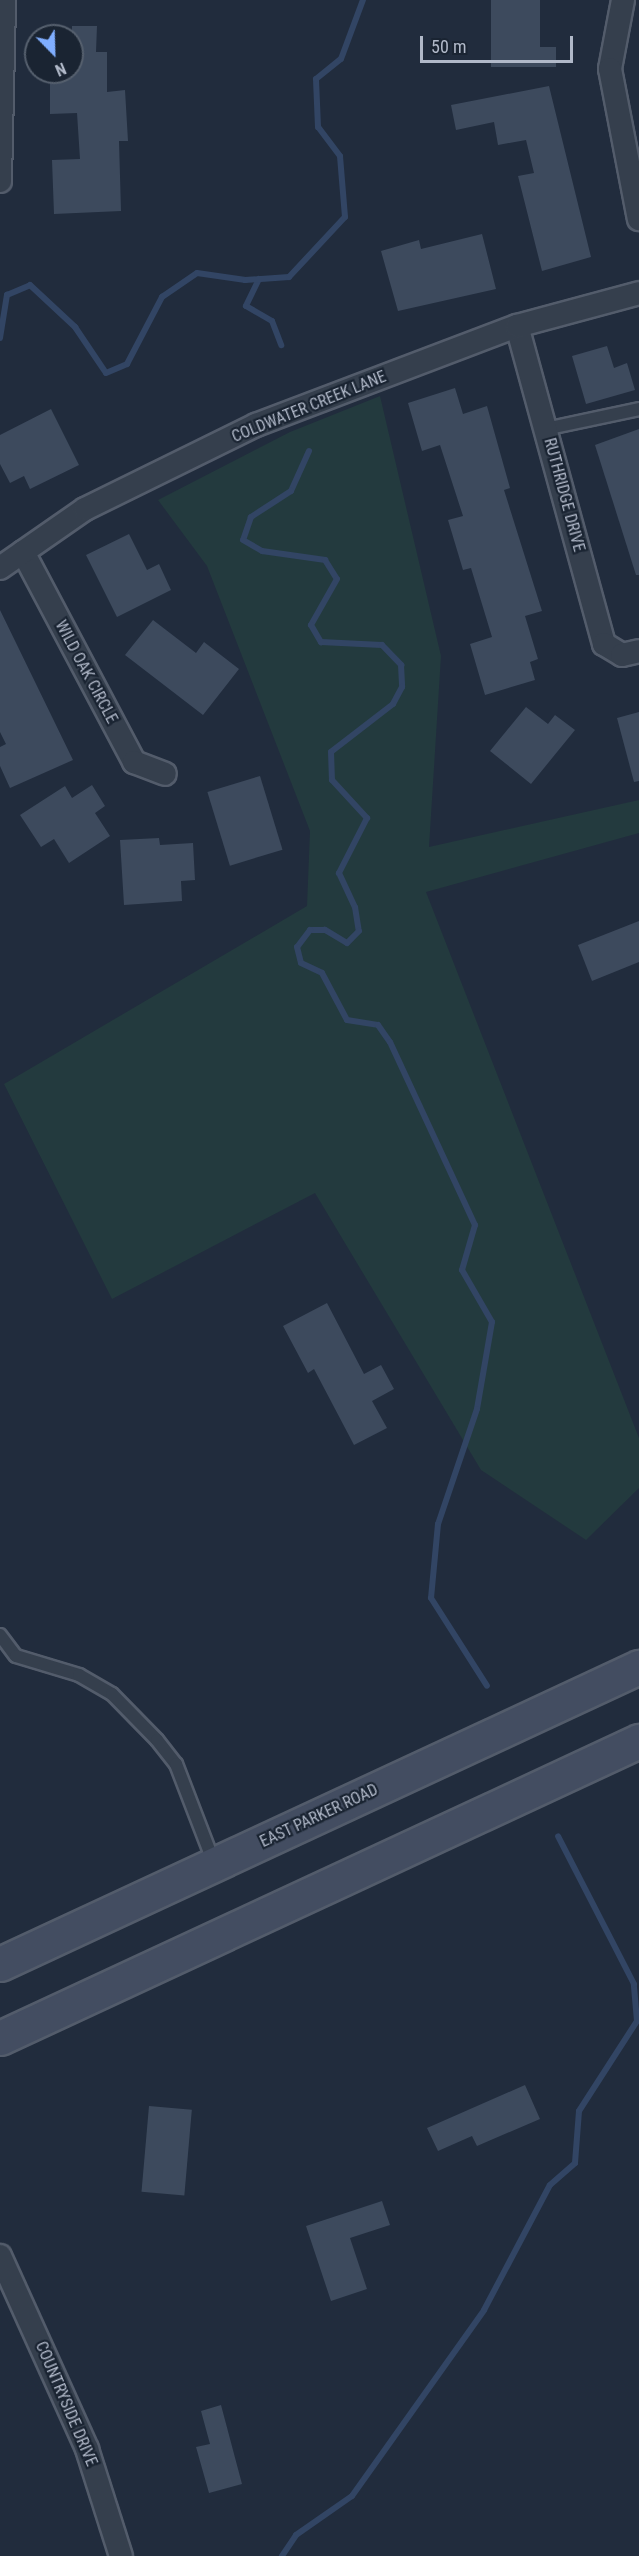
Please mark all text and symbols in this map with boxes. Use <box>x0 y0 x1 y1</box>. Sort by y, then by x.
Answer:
north arrow <box>24 24 84 84</box>
scale bar <box>423 24 576 62</box>
text: 50 m <box>431 36 466 57</box>
text: N <box>52 59 69 80</box>
street label: COLDWATER CREEK LANE <box>229 367 389 447</box>
street label: RUTHRIDGE DRIVE <box>540 436 588 554</box>
street label: WILD OAK CIRCLE <box>51 617 121 727</box>
street label: EAST PARKER ROAD <box>257 1780 381 1852</box>
street label: COUNTRYSIDE DRIVE <box>31 2339 101 2469</box>

